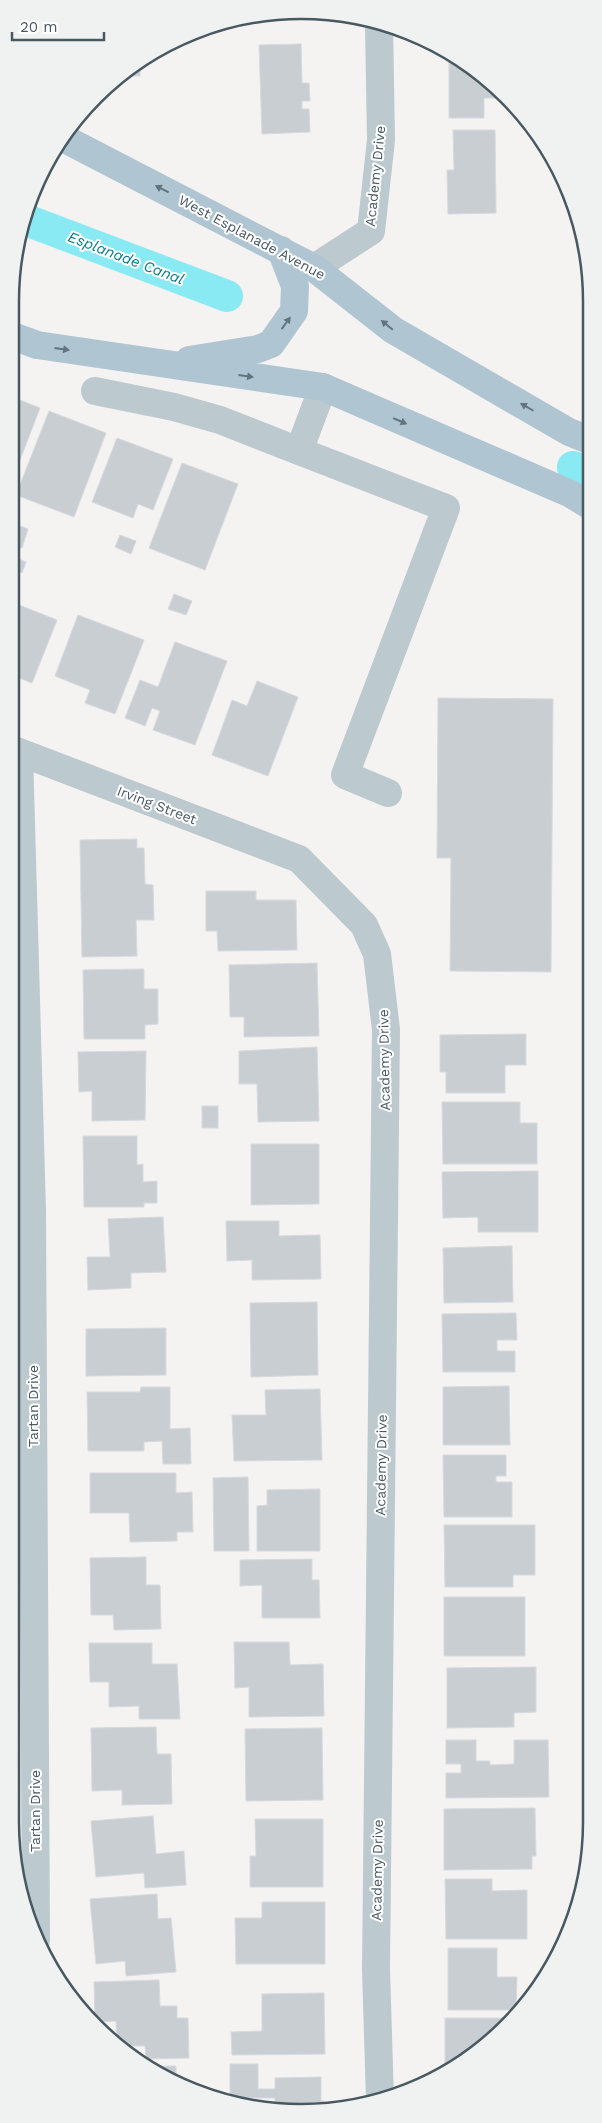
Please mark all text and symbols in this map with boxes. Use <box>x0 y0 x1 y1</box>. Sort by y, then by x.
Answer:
scale bar <box>12 10 105 42</box>
text: 20 m <box>20 18 58 36</box>
street label: Academy Drive <box>362 125 388 227</box>
one-way arrow <box>155 185 169 193</box>
street label: West Esplanade Avenue <box>176 192 328 282</box>
water label: Esplanade Canal <box>65 228 187 289</box>
one-way arrow <box>281 316 291 330</box>
one-way arrow <box>380 319 393 330</box>
one-way arrow <box>54 345 70 353</box>
one-way arrow <box>238 372 254 380</box>
one-way arrow <box>520 403 533 412</box>
one-way arrow <box>393 417 408 425</box>
street label: Irving Street <box>115 783 199 828</box>
street label: Academy Drive <box>375 1009 393 1111</box>
street label: Tartan Drive <box>25 1365 41 1447</box>
street label: Academy Drive <box>372 1414 390 1516</box>
street label: Tartan Drive <box>27 1770 43 1852</box>
street label: Academy Drive <box>368 1819 386 1921</box>

